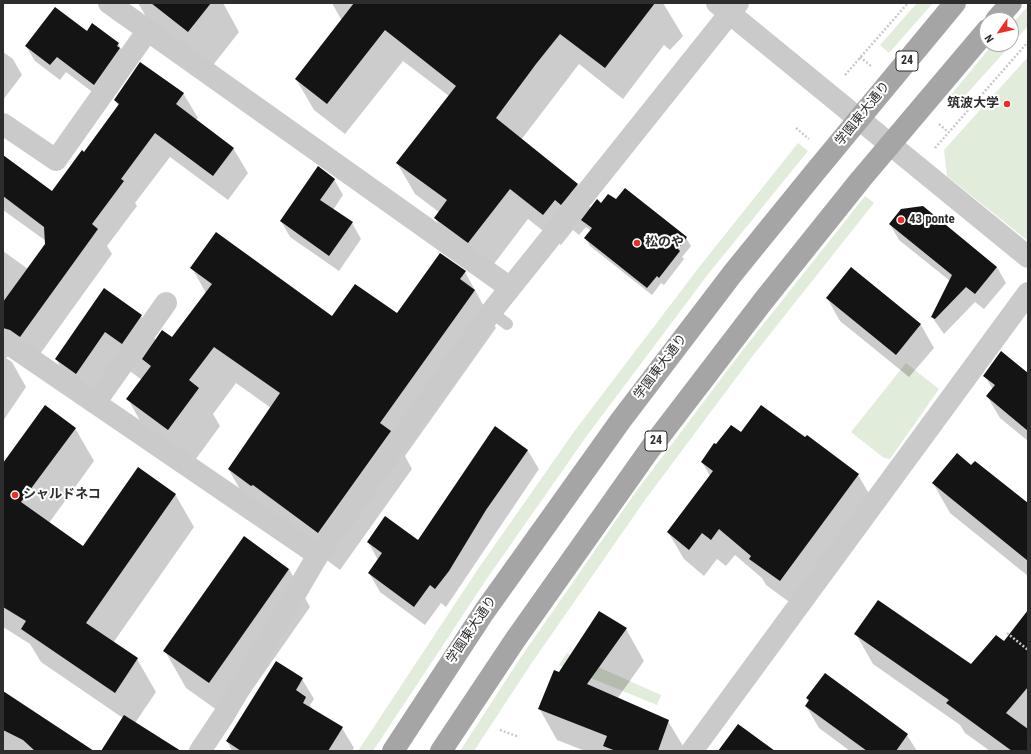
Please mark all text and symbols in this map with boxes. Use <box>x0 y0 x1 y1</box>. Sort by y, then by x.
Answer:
north arrow <box>979 12 1019 52</box>
text: N <box>982 32 997 45</box>
road number: 24 <box>896 51 918 71</box>
street label: 学園東大通り <box>832 79 894 149</box>
place label: 筑波大学 <box>947 96 999 112</box>
marker: 筑波大学 <box>1002 99 1012 109</box>
place label: 43 ponte <box>909 212 955 228</box>
marker: 43 ponte <box>896 215 906 225</box>
place label: 松のや <box>645 235 684 251</box>
marker: 松のや <box>632 238 642 248</box>
street label: 学園東大通り <box>631 331 691 403</box>
road number: 24 <box>645 431 667 451</box>
place label: シャルドネコ <box>23 487 101 503</box>
marker: シャルドネコ <box>10 490 20 500</box>
street label: 学園東大通り <box>444 593 500 667</box>

